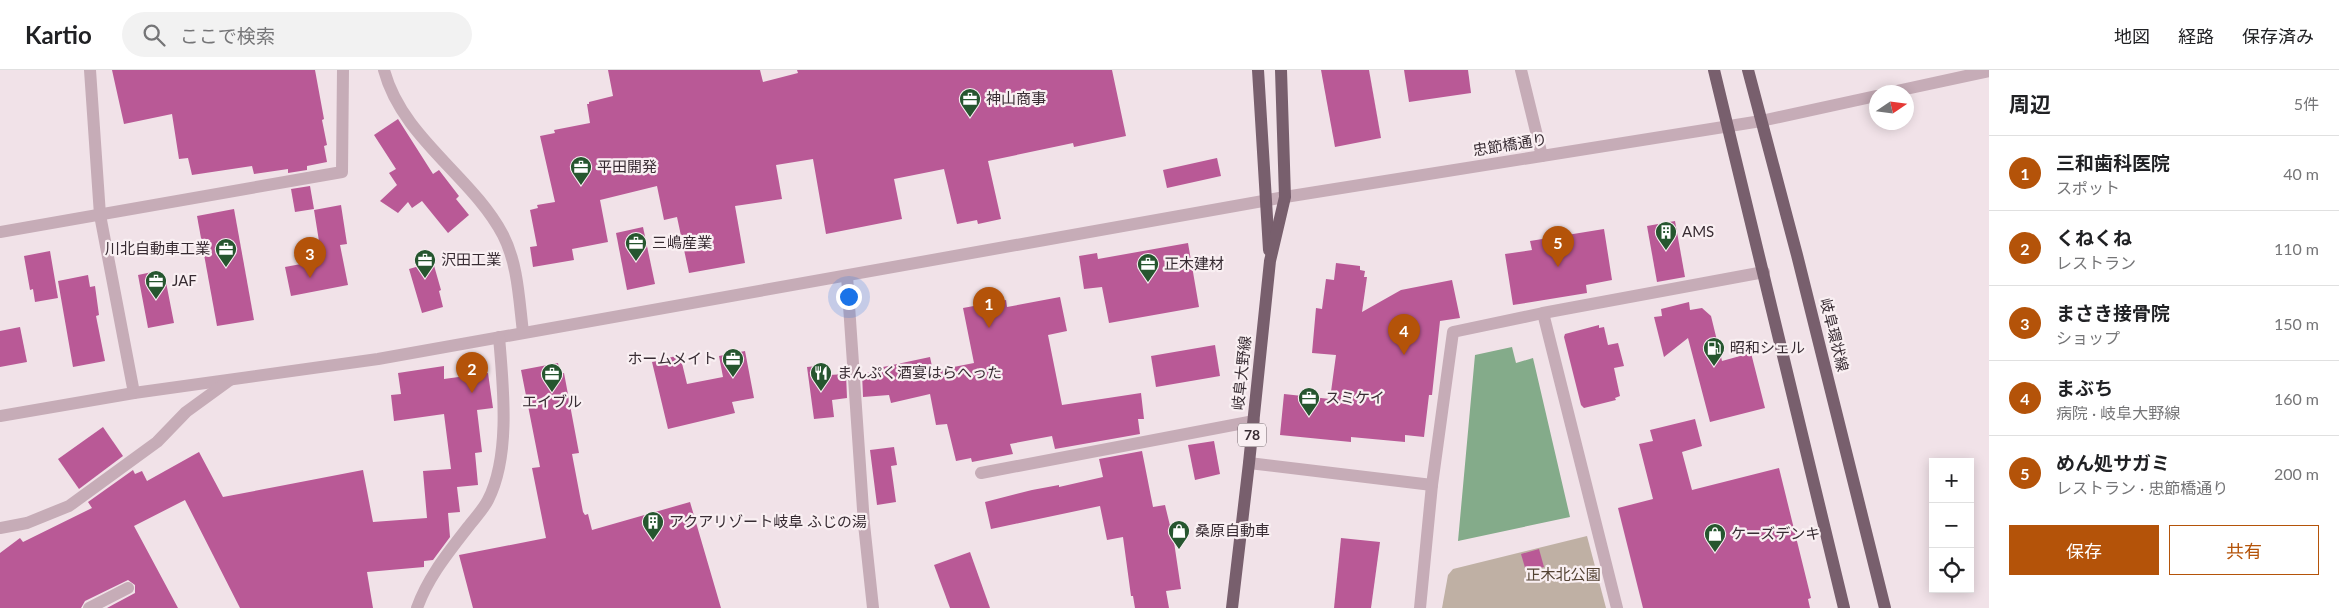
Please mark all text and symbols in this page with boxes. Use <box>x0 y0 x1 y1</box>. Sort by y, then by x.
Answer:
search box <box>122 12 472 57</box>
text: Kartio <box>25 20 92 49</box>
icon: search <box>140 21 168 49</box>
text: ここで検索 <box>180 24 275 47</box>
text: 地図 <box>2114 25 2150 47</box>
text: 経路 <box>2178 25 2214 47</box>
text: 保存済み <box>2242 25 2314 47</box>
north arrow <box>1869 85 1914 130</box>
office icon: 神山商事 <box>958 87 982 118</box>
place label: 神山商事 <box>986 89 1046 107</box>
text: 周辺 <box>2009 91 2051 116</box>
text: 5件 <box>2294 94 2319 113</box>
street label: 忠節橋通り <box>1471 129 1548 159</box>
text: 三和歯科医院 <box>2056 151 2170 174</box>
office icon: 平田開発 <box>569 155 593 186</box>
place label: 平田開発 <box>597 157 657 175</box>
text: 1 <box>2020 164 2030 183</box>
text: 40 m <box>2283 164 2319 183</box>
text: スポット <box>2056 178 2120 197</box>
building icon: AMS <box>1654 220 1678 251</box>
place label: AMS <box>1682 222 1714 240</box>
pin: 5 <box>1542 226 1574 267</box>
text: くねくね <box>2056 226 2132 249</box>
office icon: 三嶋産業 <box>624 231 648 262</box>
place label: 三嶋産業 <box>652 233 712 251</box>
office icon: 川北自動車工業 <box>214 237 238 268</box>
pin: 3 <box>294 237 326 278</box>
place label: 川北自動車工業 <box>105 239 210 257</box>
text: 2 <box>2020 239 2030 258</box>
text: 110 m <box>2274 239 2319 258</box>
office icon: 沢田工業 <box>413 248 437 279</box>
place label: 沢田工業 <box>441 250 501 268</box>
office icon: 正木建材 <box>1136 252 1160 283</box>
text: レストラン <box>2056 253 2136 272</box>
place label: 正木建材 <box>1164 254 1224 272</box>
office icon: JAF <box>144 269 168 300</box>
place label: JAF <box>172 271 197 289</box>
your location <box>836 284 862 310</box>
pin: 1 <box>973 287 1005 328</box>
street label: 岐阜環状線 <box>1817 296 1853 373</box>
text: まさき接骨院 <box>2056 301 2170 324</box>
pin: 4 <box>1388 314 1420 355</box>
text: 3 <box>2020 314 2030 333</box>
text: 150 m <box>2274 314 2319 333</box>
text: ショップ <box>2056 328 2120 347</box>
street label: 岐阜大野線 <box>1228 335 1254 411</box>
fuel station icon: 昭和シェル <box>1702 336 1726 367</box>
place label: 昭和シェル <box>1730 338 1805 356</box>
office icon: ホームメイト <box>721 347 745 378</box>
place label: ホームメイト <box>627 349 717 367</box>
pin: 2 <box>456 352 488 393</box>
restaurant icon: まんぷく酒宴はらへった <box>809 361 833 392</box>
office icon: エイブル <box>540 362 564 393</box>
place label: まんぷく酒宴はらへった <box>837 363 1002 381</box>
text: まぶち <box>2056 376 2113 399</box>
office icon: スミケイ <box>1297 386 1321 417</box>
place label: スミケイ <box>1325 388 1385 406</box>
text: 4 <box>2020 389 2030 408</box>
text: 160 m <box>2274 389 2319 408</box>
place label: エイブル <box>522 392 582 410</box>
text: 病院 · 岐阜大野線 <box>2056 403 2180 422</box>
road number: 78 <box>1238 424 1266 446</box>
text: めん処サガミ <box>2056 451 2170 474</box>
map controls <box>1929 458 1974 593</box>
button: + <box>1929 458 1974 503</box>
text: 5 <box>2020 464 2030 483</box>
text: 200 m <box>2274 464 2319 483</box>
text: レストラン · 忠節橋通り <box>2056 478 2228 497</box>
button: − <box>1929 503 1974 548</box>
building icon: アクアリゾート岐阜 ふじの湯 <box>641 510 665 541</box>
place label: アクアリゾート岐阜 ふじの湯 <box>669 512 867 530</box>
shop icon: 桑原自動車 <box>1167 519 1191 550</box>
place label: 桑原自動車 <box>1195 521 1270 539</box>
shop icon: ケーズデンキ <box>1703 522 1727 553</box>
place label: ケーズデンキ <box>1731 524 1820 542</box>
button: 保存 <box>2009 525 2159 575</box>
button: 共有 <box>2169 525 2319 575</box>
button: locate <box>1929 548 1974 593</box>
park label: 正木北公園 <box>1525 565 1601 583</box>

